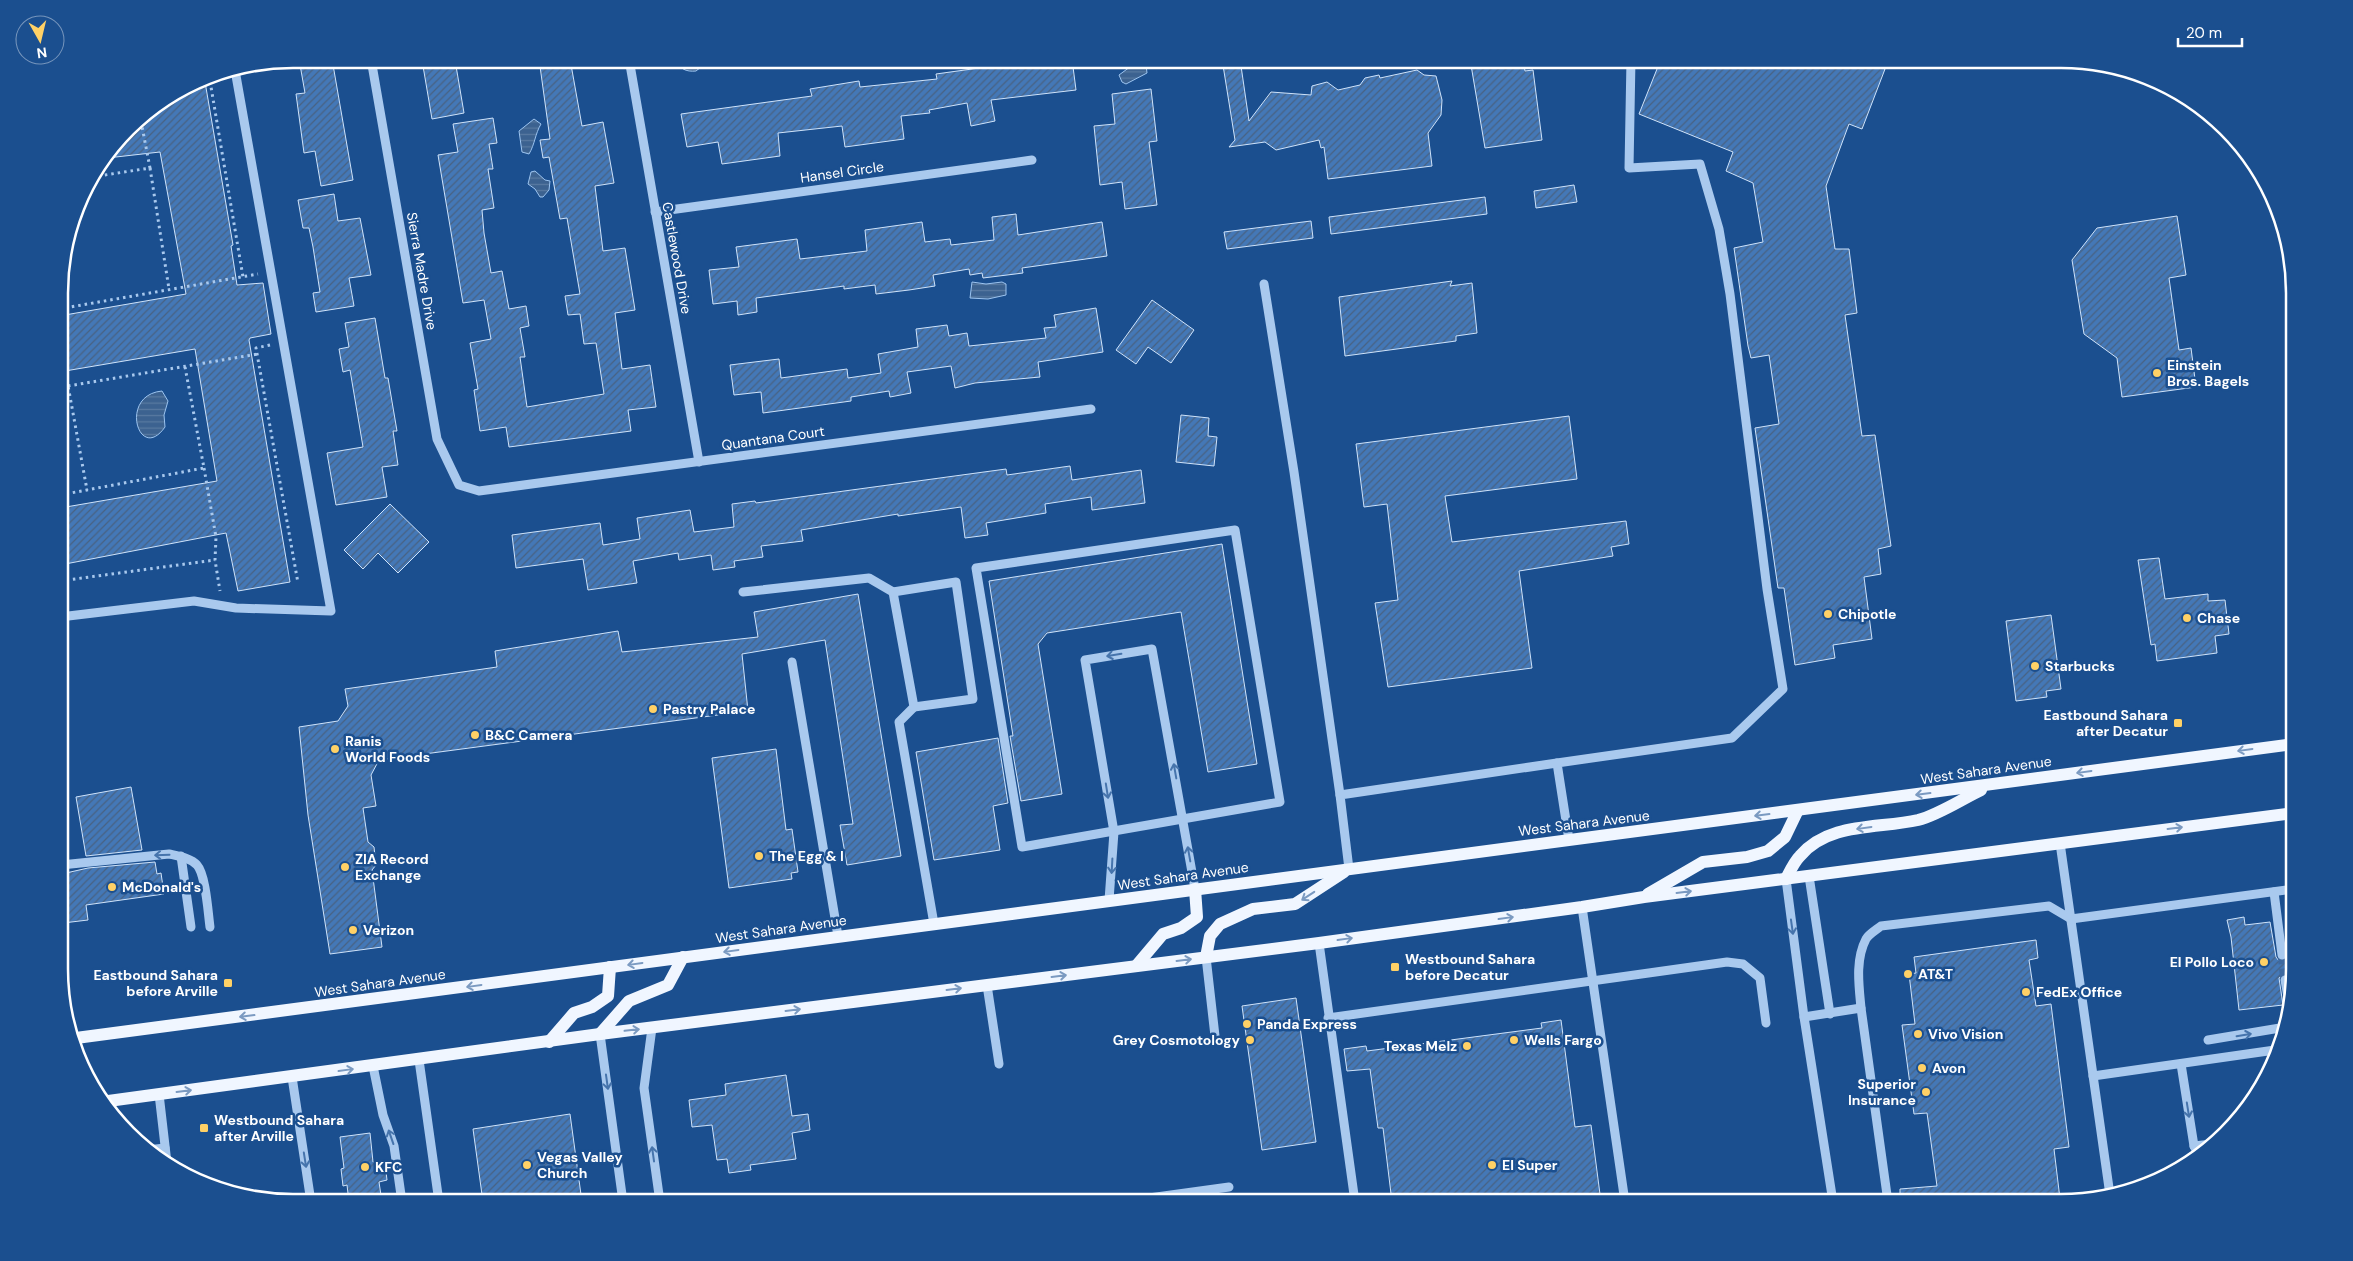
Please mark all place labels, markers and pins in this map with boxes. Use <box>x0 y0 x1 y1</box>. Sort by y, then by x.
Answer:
place label: Einstein Bros. Bagels <box>2167 356 2249 390</box>
marker: Einstein Bros. Bagels <box>2151 367 2163 379</box>
place label: Chipotle <box>1838 605 1896 623</box>
marker: Chipotle <box>1822 608 1834 620</box>
place label: Chase <box>2197 609 2240 627</box>
marker: Chase <box>2181 612 2193 624</box>
place label: Starbucks <box>2045 657 2115 675</box>
marker: Starbucks <box>2029 660 2041 672</box>
place label: Pastry Palace <box>663 700 755 718</box>
marker: Pastry Palace <box>647 703 659 715</box>
place label: Eastbound Sahara after Decatur <box>2043 706 2168 740</box>
marker: Eastbound Sahara after Decatur <box>2172 717 2184 729</box>
place label: B&C Camera <box>485 726 572 744</box>
marker: B&C Camera <box>469 729 481 741</box>
place label: Ranis World Foods <box>345 732 430 766</box>
marker: Ranis World Foods <box>329 743 341 755</box>
place label: The Egg & I <box>769 847 844 865</box>
place label: ZIA Record Exchange <box>355 850 429 884</box>
marker: The Egg & I <box>753 850 765 862</box>
marker: ZIA Record Exchange <box>339 861 351 873</box>
place label: McDonald's <box>122 878 201 896</box>
marker: McDonald's <box>106 881 118 893</box>
place label: Verizon <box>363 921 414 939</box>
marker: Verizon <box>347 924 359 936</box>
place label: Westbound Sahara before Decatur <box>1405 950 1535 984</box>
place label: El Pollo Loco <box>2170 953 2254 971</box>
marker: El Pollo Loco <box>2258 956 2270 968</box>
marker: Westbound Sahara before Decatur <box>1389 961 1401 973</box>
place label: AT&T <box>1918 965 1953 983</box>
place label: Eastbound Sahara before Arville <box>93 966 218 1000</box>
marker: AT&T <box>1902 968 1914 980</box>
marker: Eastbound Sahara before Arville <box>222 977 234 989</box>
place label: FedEx Office <box>2036 983 2122 1001</box>
marker: FedEx Office <box>2020 986 2032 998</box>
place label: Panda Express <box>1257 1015 1357 1033</box>
marker: Panda Express <box>1241 1018 1253 1030</box>
place label: Vivo Vision <box>1928 1025 2003 1043</box>
marker: Vivo Vision <box>1912 1028 1924 1040</box>
place label: Grey Cosmotology <box>1113 1031 1241 1049</box>
place label: Wells Fargo <box>1524 1031 1602 1049</box>
marker: Grey Cosmotology <box>1244 1034 1256 1046</box>
marker: Wells Fargo <box>1508 1034 1520 1046</box>
place label: Texas Melz <box>1384 1037 1457 1055</box>
marker: Texas Melz <box>1461 1040 1473 1052</box>
place label: Avon <box>1932 1059 1966 1077</box>
marker: Avon <box>1916 1062 1928 1074</box>
place label: Superior Insurance <box>1848 1075 1916 1109</box>
marker: Superior Insurance <box>1920 1086 1932 1098</box>
place label: Westbound Sahara after Arville <box>214 1111 344 1145</box>
marker: Westbound Sahara after Arville <box>198 1122 210 1134</box>
place label: Vegas Valley Church <box>537 1148 623 1182</box>
place label: El Super <box>1502 1156 1558 1174</box>
place label: KFC <box>375 1158 402 1176</box>
marker: Vegas Valley Church <box>521 1159 533 1171</box>
marker: El Super <box>1486 1159 1498 1171</box>
marker: KFC <box>359 1161 371 1173</box>

